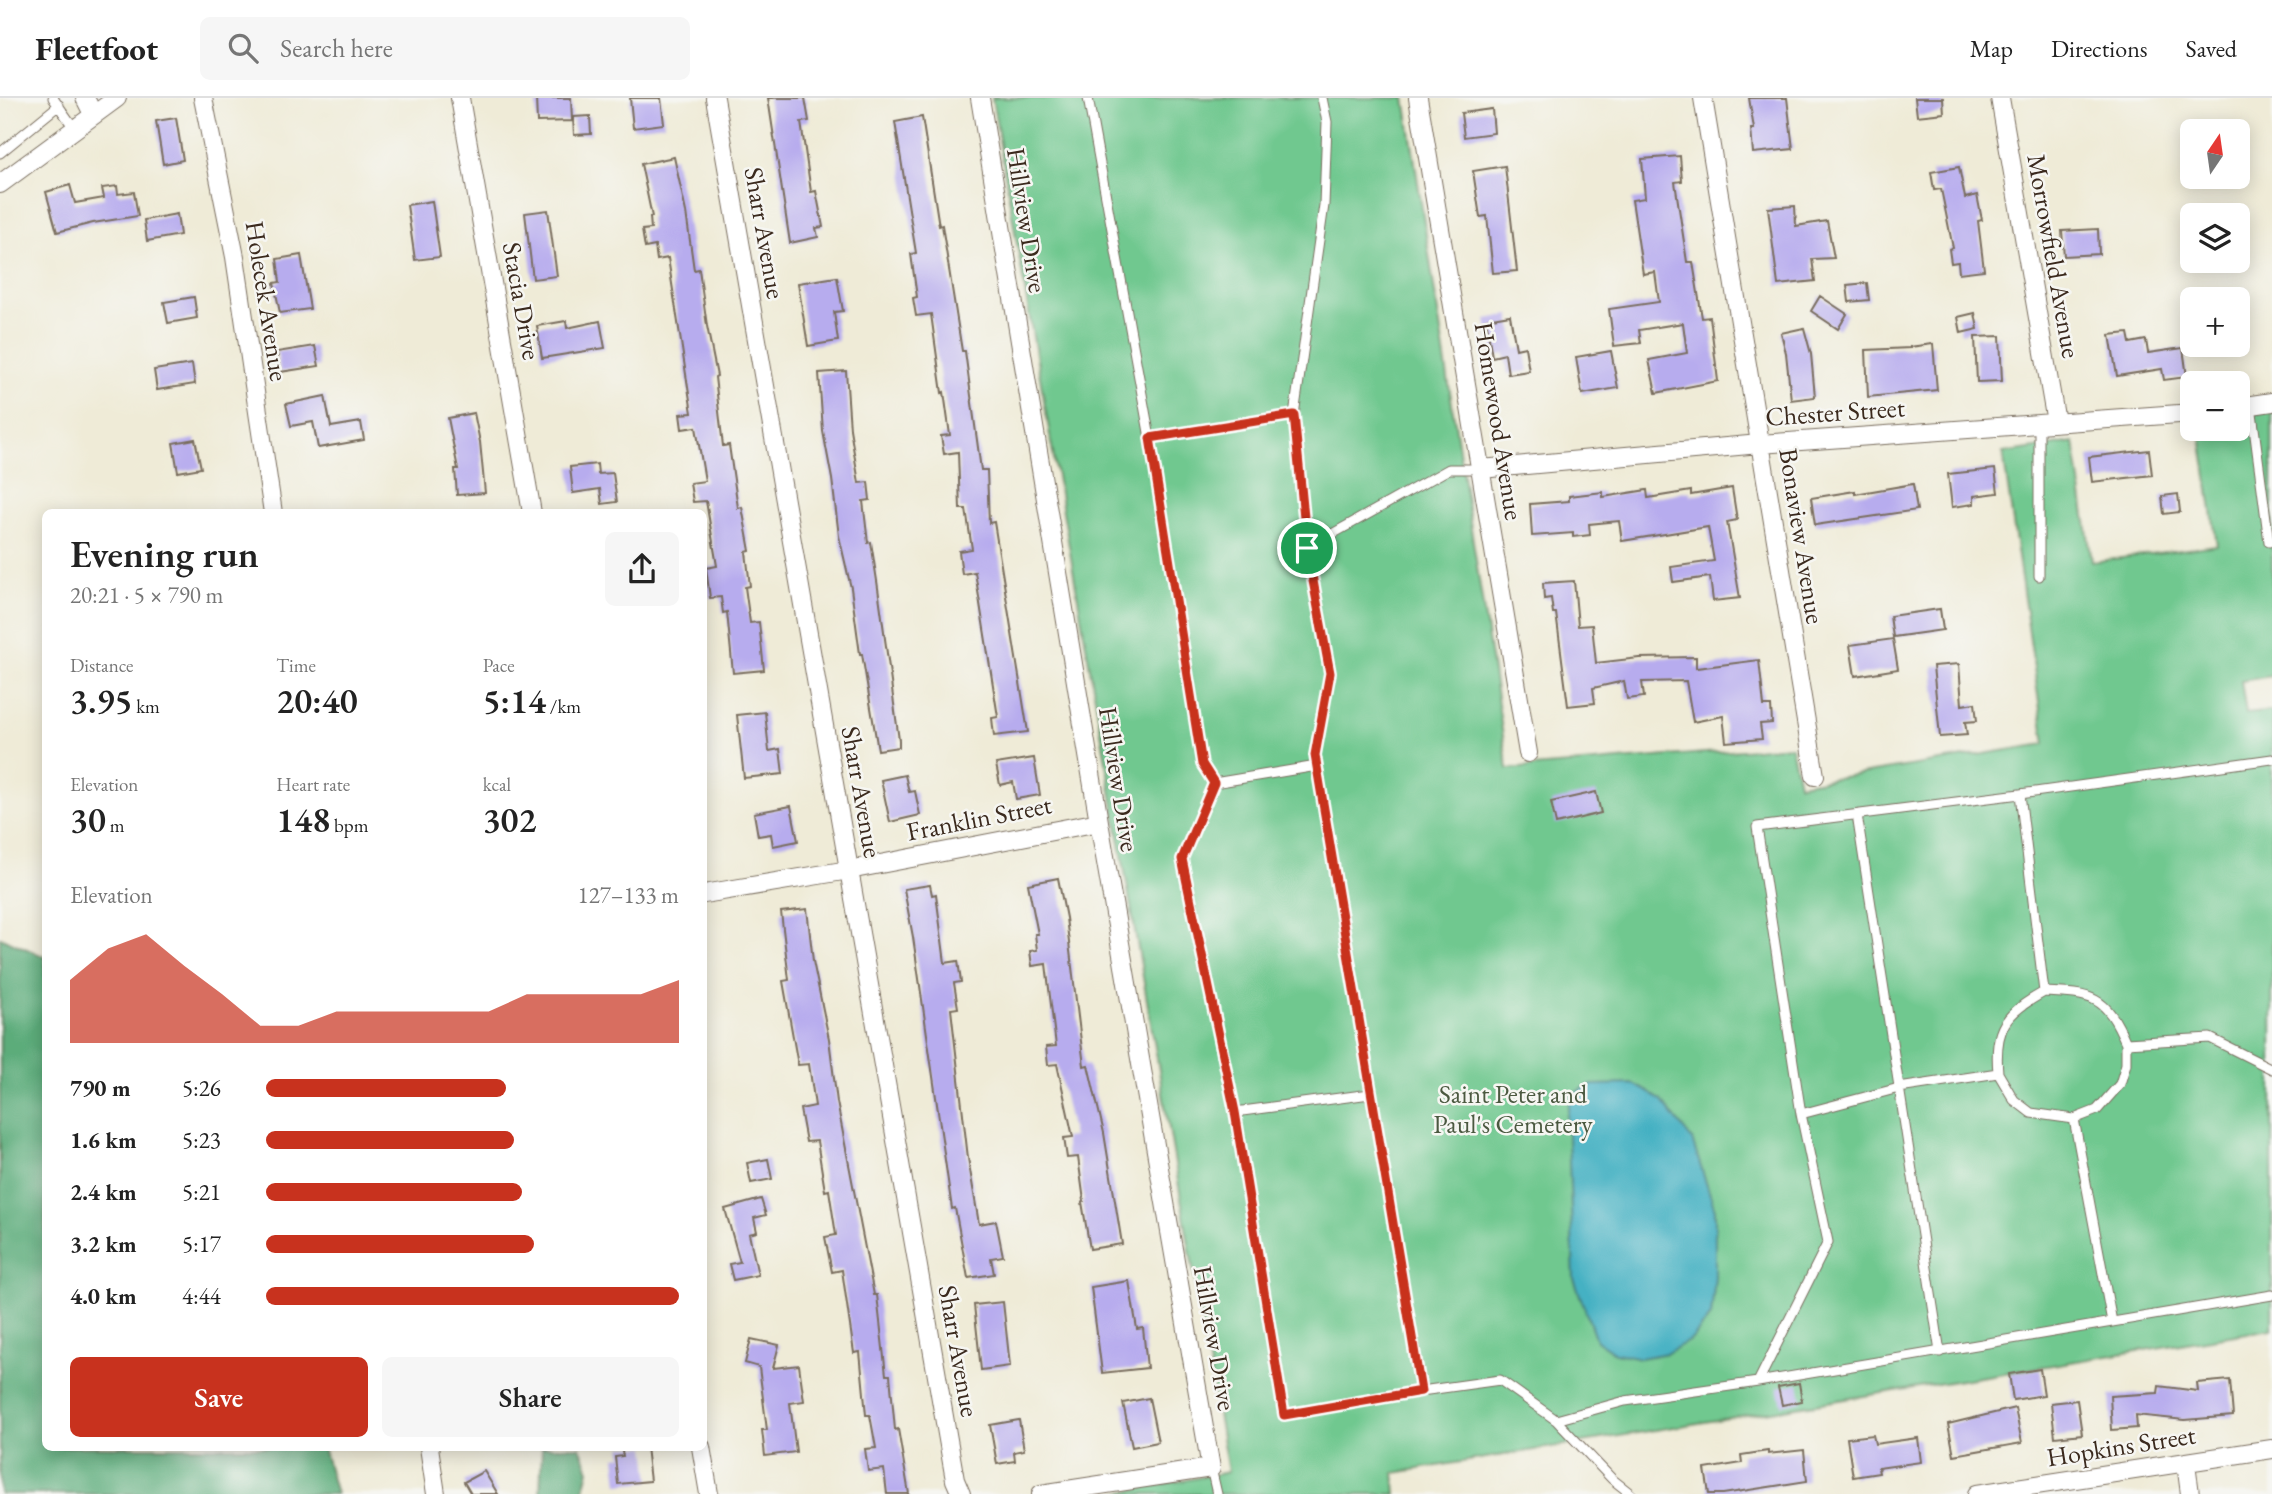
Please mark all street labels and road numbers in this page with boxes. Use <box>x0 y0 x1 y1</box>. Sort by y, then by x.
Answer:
street label: Hillview Drive <box>999 145 1055 295</box>
street label: Morrowfield Avenue <box>2019 151 2089 361</box>
street label: Sharr Avenue <box>737 165 793 301</box>
street label: Holecek Avenue <box>238 218 296 384</box>
street label: Stacia Drive <box>495 240 549 362</box>
street label: Homewood Avenue <box>1467 319 1531 523</box>
street label: Chester Street <box>1764 390 1906 434</box>
street label: Bonaview Avenue <box>1771 446 1833 626</box>
street label: Hillview Drive <box>1091 704 1147 854</box>
street label: Sharr Avenue <box>834 724 890 860</box>
street label: Franklin Street <box>904 787 1054 849</box>
street label: Hillview Drive <box>1186 1263 1244 1413</box>
street label: Sharr Avenue <box>931 1283 987 1419</box>
street label: Hopkins Street <box>2044 1417 2198 1475</box>

